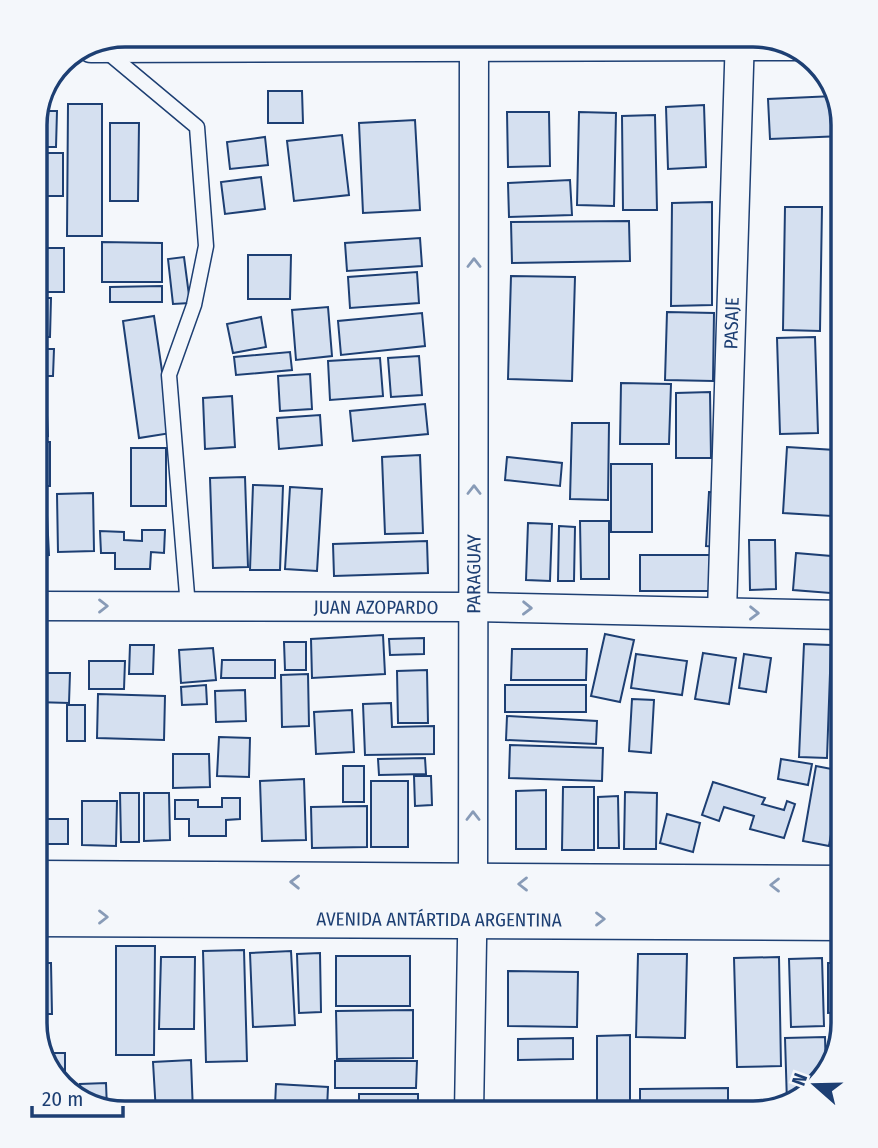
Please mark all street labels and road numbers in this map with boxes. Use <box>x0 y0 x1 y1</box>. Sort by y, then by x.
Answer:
street label: PASAJE <box>719 297 743 350</box>
street label: PARAGUAY <box>462 534 485 614</box>
street label: JUAN AZOPARDO <box>314 595 438 618</box>
street label: AVENIDA ANTÁRTIDA ARGENTINA <box>316 907 562 931</box>

